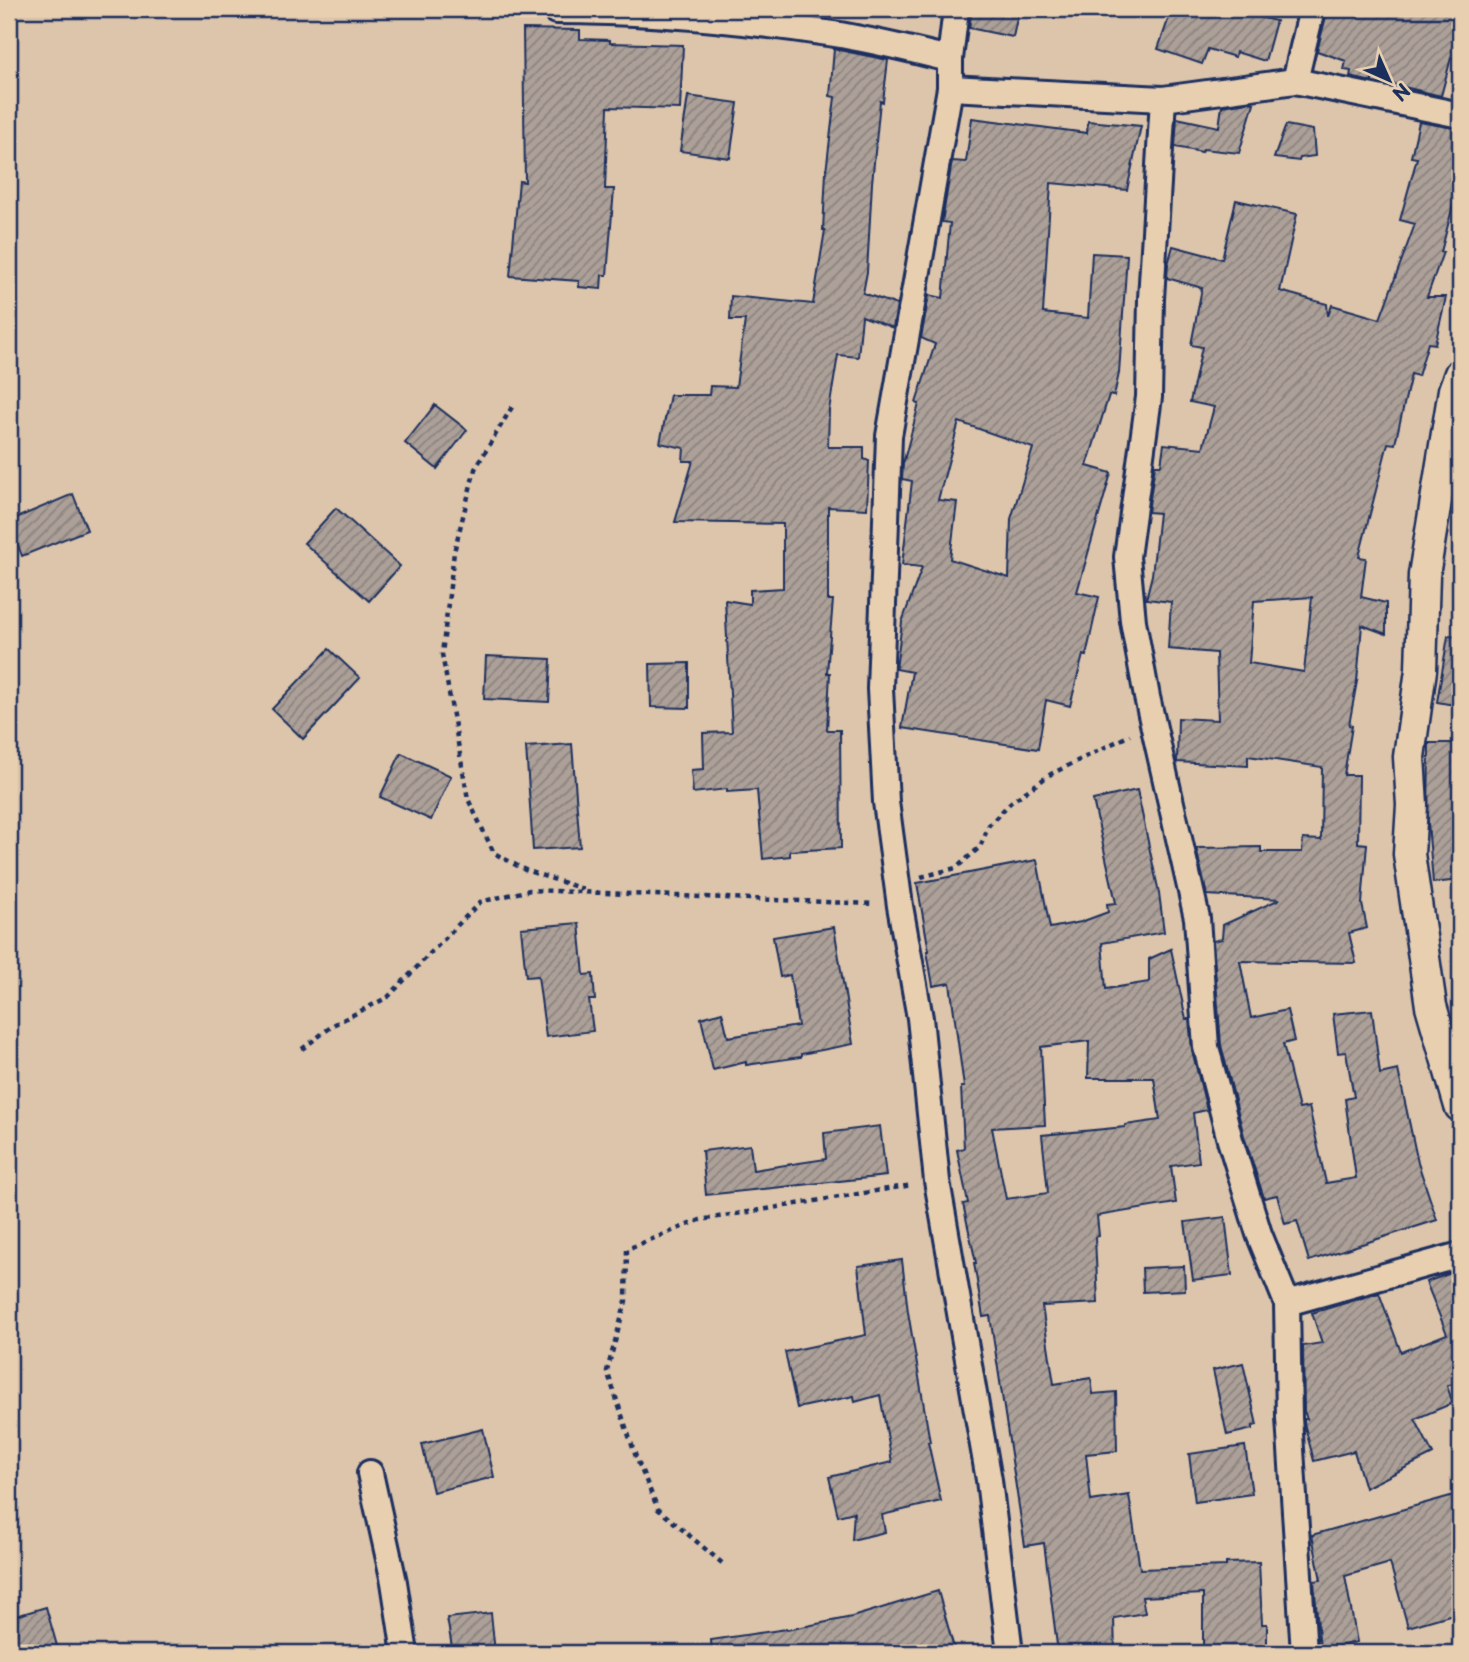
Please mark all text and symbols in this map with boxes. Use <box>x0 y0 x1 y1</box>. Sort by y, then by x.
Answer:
north arrow <box>1354 46 1424 116</box>
text: N <box>1387 78 1417 108</box>

